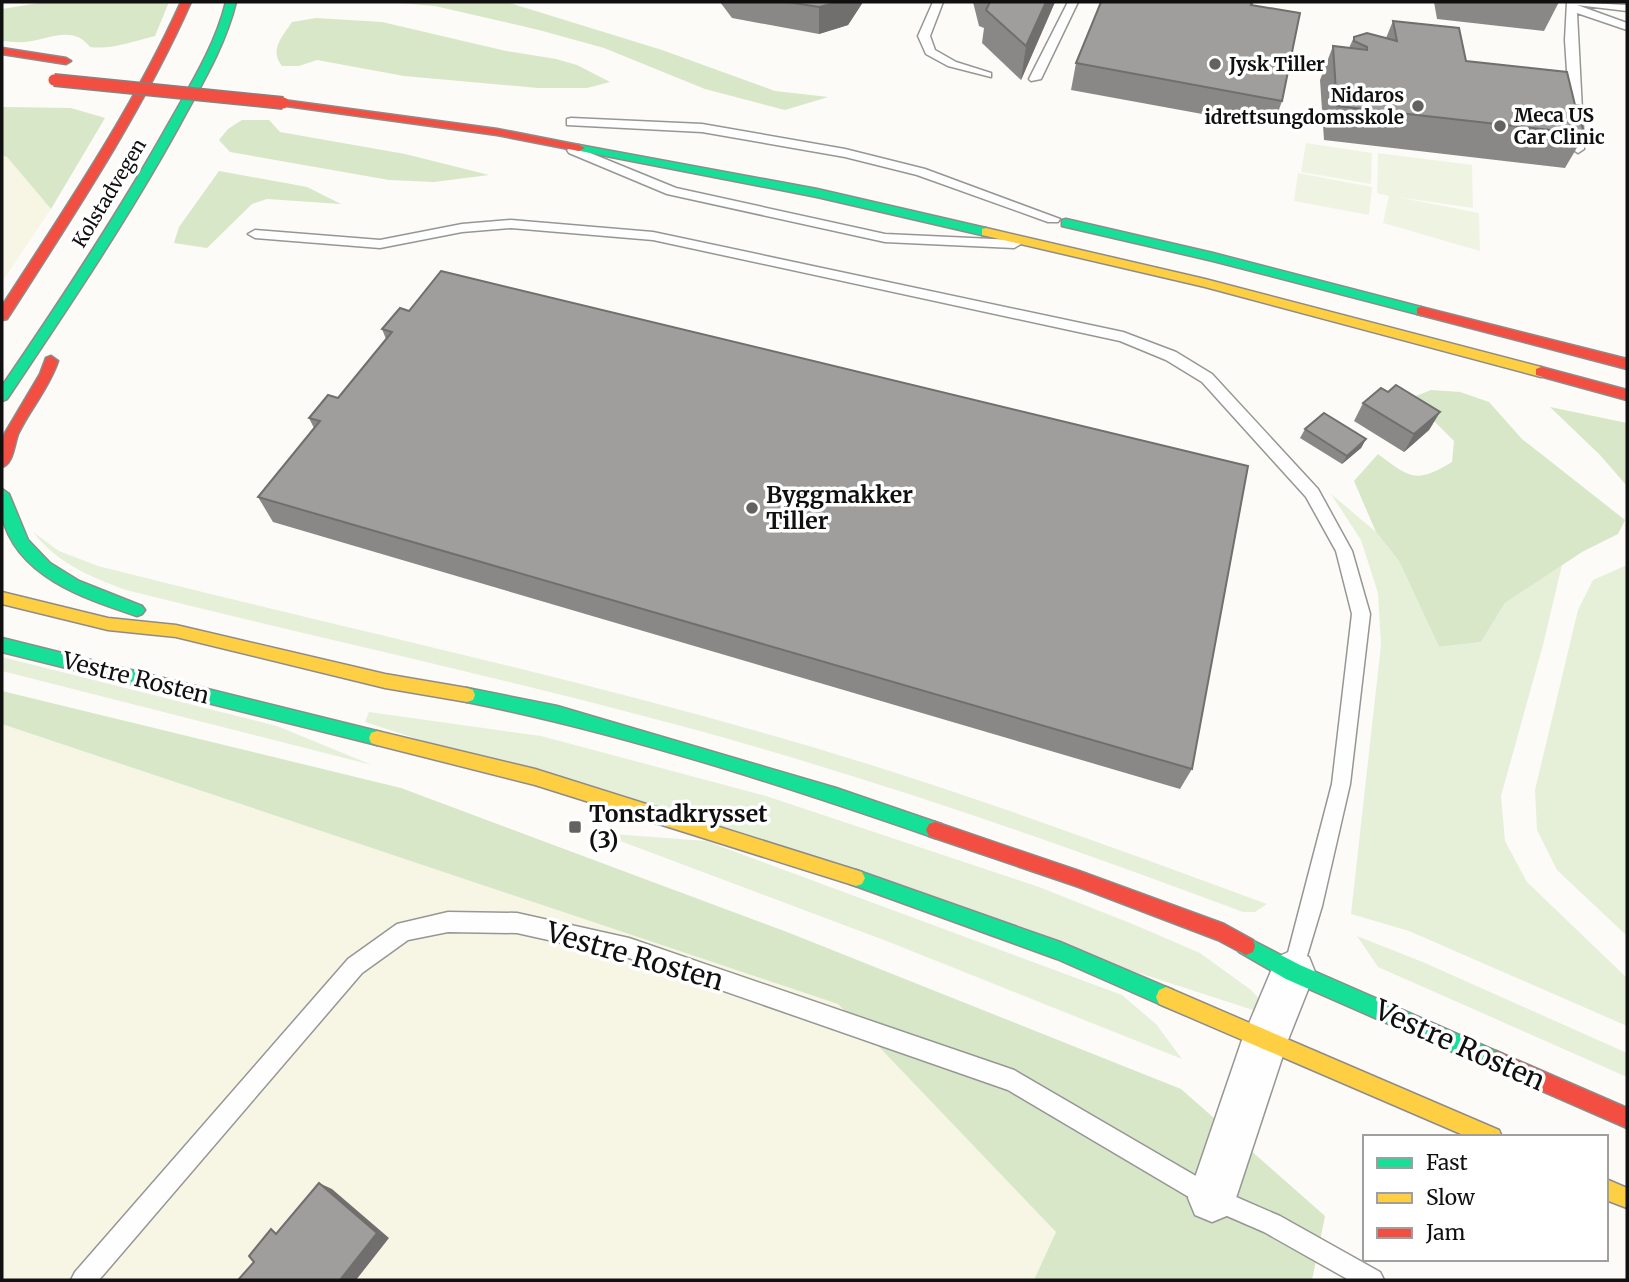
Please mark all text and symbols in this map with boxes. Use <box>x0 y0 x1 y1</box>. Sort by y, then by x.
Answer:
place label: Jysk Tiller <box>1228 52 1325 76</box>
marker: Jysk Tiller <box>1207 56 1223 72</box>
place label: Nidaros idrettsungdomsskole <box>1204 83 1404 129</box>
marker: Nidaros idrettsungdomsskole <box>1410 98 1426 114</box>
place label: Meca US Car Clinic <box>1514 103 1605 149</box>
marker: Meca US Car Clinic <box>1492 118 1508 134</box>
street label: Kolstadvegen <box>67 134 151 252</box>
place label: Byggmakker Tiller <box>766 480 913 535</box>
marker: Byggmakker Tiller <box>744 500 760 516</box>
street label: Vestre Rosten <box>59 645 212 710</box>
place label: Tonstadkrysset (3) <box>589 799 767 854</box>
marker: Tonstadkrysset (3) <box>567 819 583 835</box>
street label: Vestre Rosten <box>541 913 728 998</box>
street label: Vestre Rosten <box>1368 991 1551 1099</box>
legend <box>1363 1135 1608 1261</box>
text: Fast <box>1426 1149 1468 1176</box>
text: Slow <box>1426 1184 1475 1211</box>
text: Jam <box>1425 1219 1465 1246</box>

